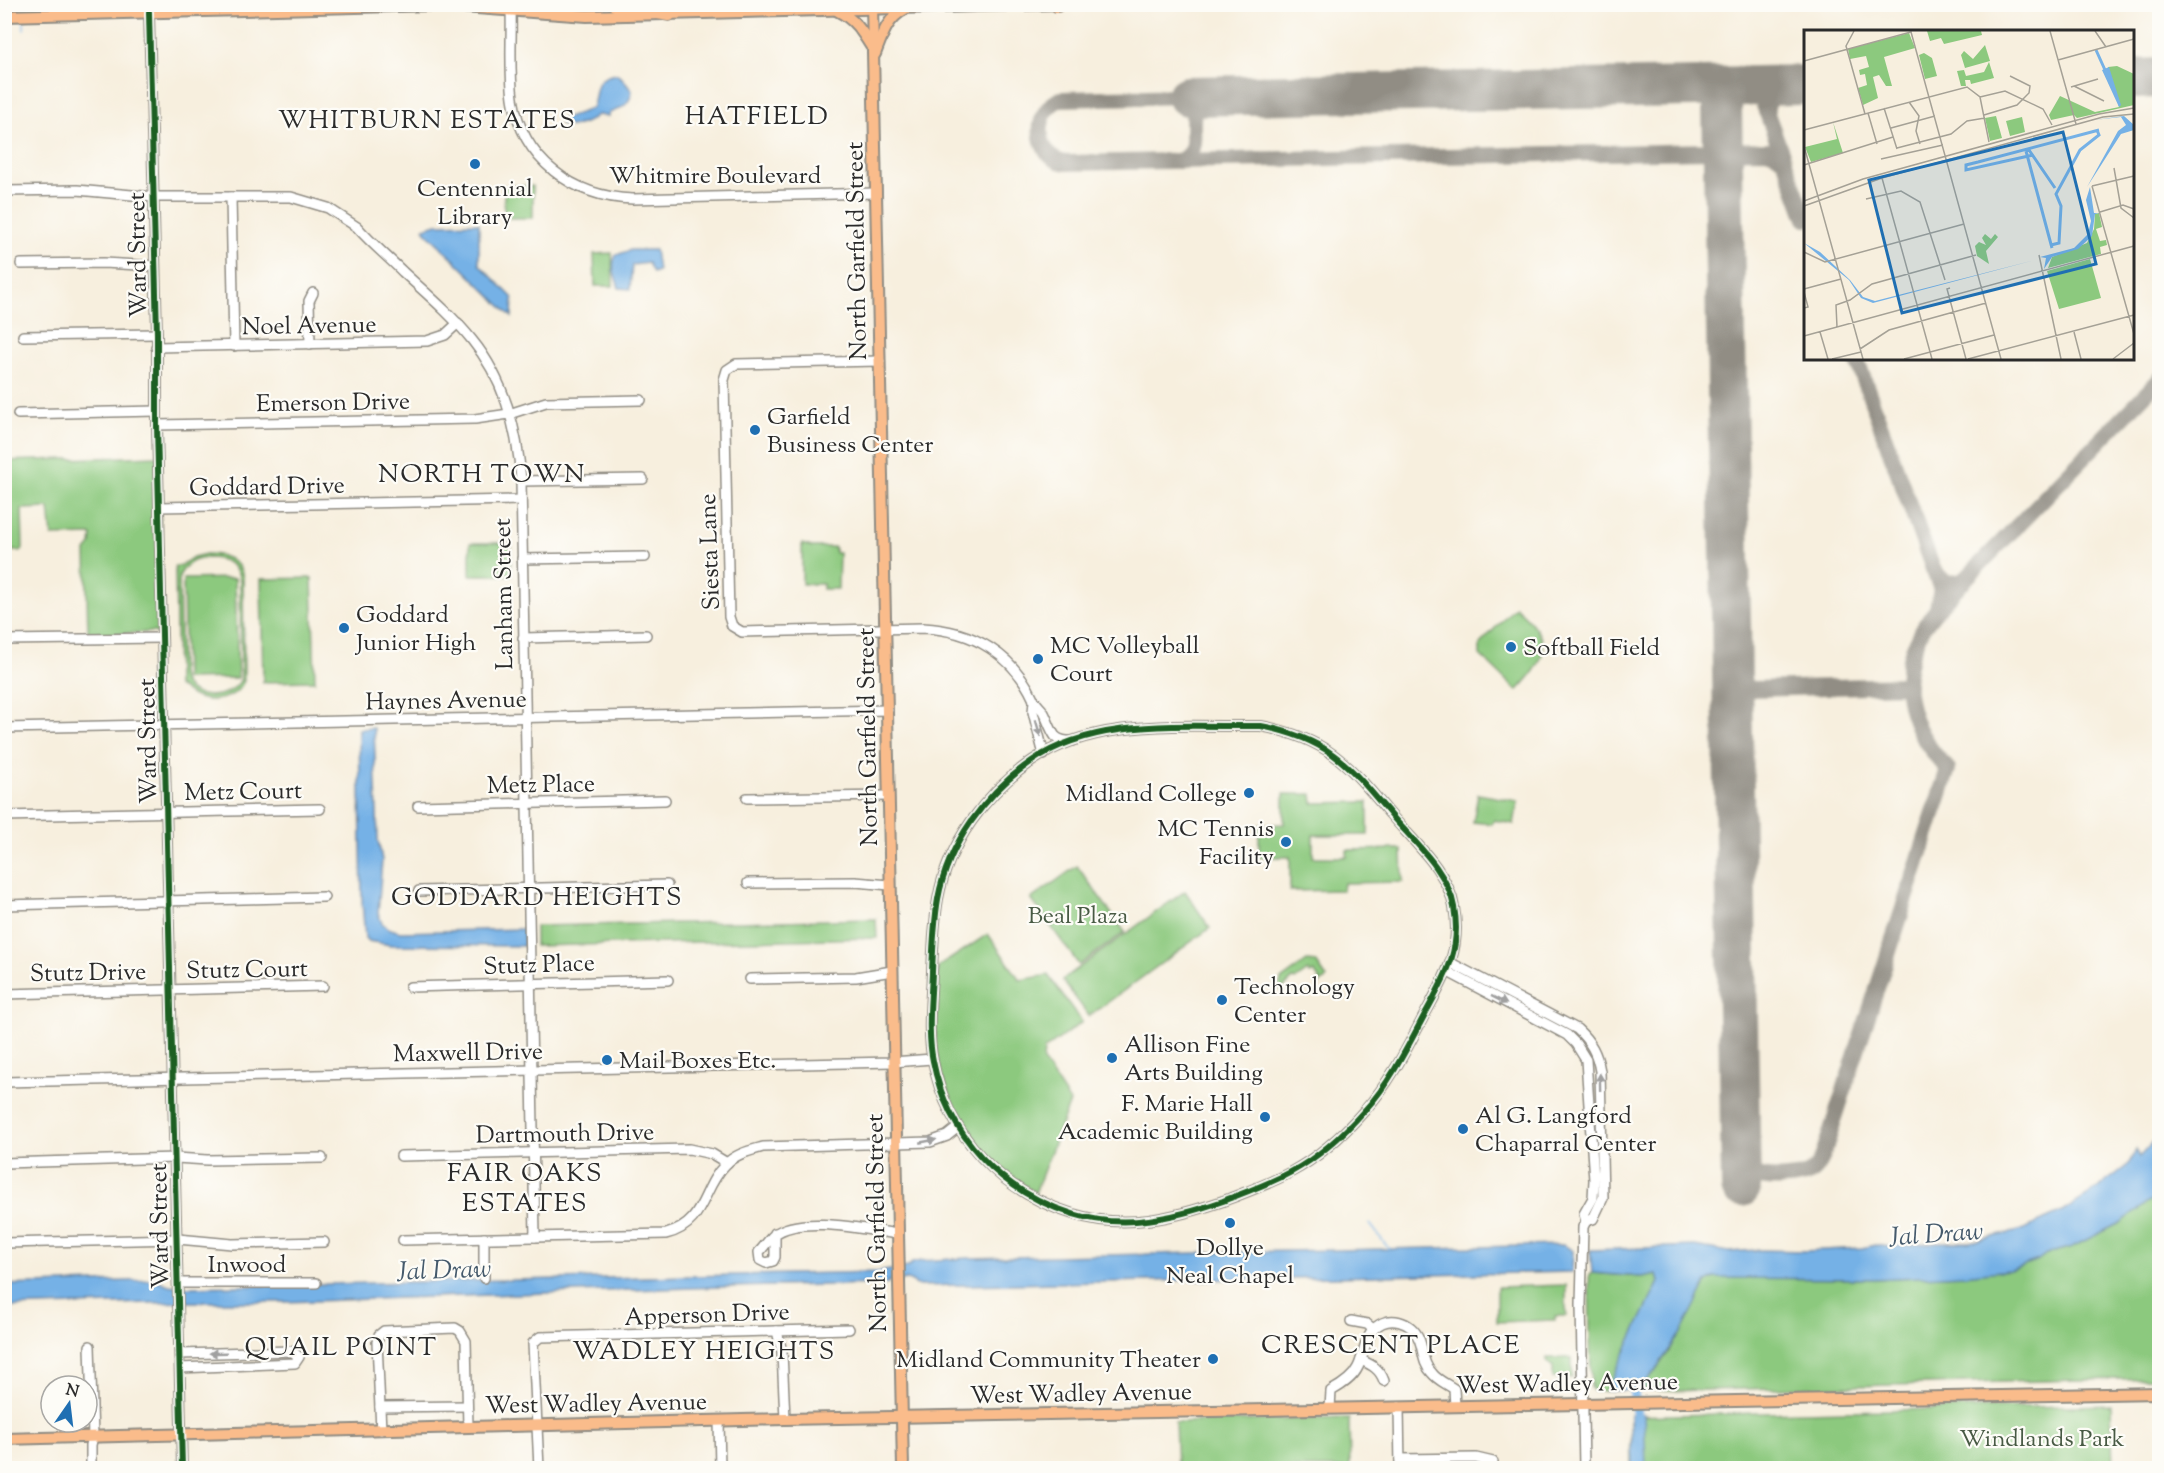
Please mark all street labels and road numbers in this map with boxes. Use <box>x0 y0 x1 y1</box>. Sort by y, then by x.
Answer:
street label: North Garfield Street <box>839 141 877 361</box>
street label: Whitmire Boulevard <box>609 160 822 194</box>
street label: Ward Street <box>121 192 157 318</box>
street label: Noel Avenue <box>241 309 377 345</box>
street label: Emerson Drive <box>256 386 410 422</box>
street label: Goddard Drive <box>189 470 345 506</box>
street label: Siesta Lane <box>692 493 730 611</box>
street label: Lanham Street <box>487 518 523 670</box>
street label: North Garfield Street <box>850 627 888 847</box>
street label: Ward Street <box>131 678 167 804</box>
street label: Haynes Avenue <box>365 684 527 720</box>
street label: Metz Place <box>487 768 595 804</box>
street label: Metz Court <box>184 775 302 811</box>
street label: Stutz Place <box>483 947 595 985</box>
street label: Stutz Court <box>186 953 308 989</box>
street label: Stutz Drive <box>30 956 147 992</box>
street label: Maxwell Drive <box>393 1036 543 1072</box>
street label: North Garfield Street <box>859 1113 897 1333</box>
street label: Dartmouth Drive <box>475 1116 655 1154</box>
street label: Ward Street <box>143 1163 179 1289</box>
street label: Inwood <box>208 1249 287 1283</box>
street label: Apperson Drive <box>624 1296 790 1336</box>
street label: West Wadley Avenue <box>1456 1366 1678 1404</box>
street label: West Wadley Avenue <box>970 1376 1192 1414</box>
street label: West Wadley Avenue <box>485 1386 707 1424</box>

